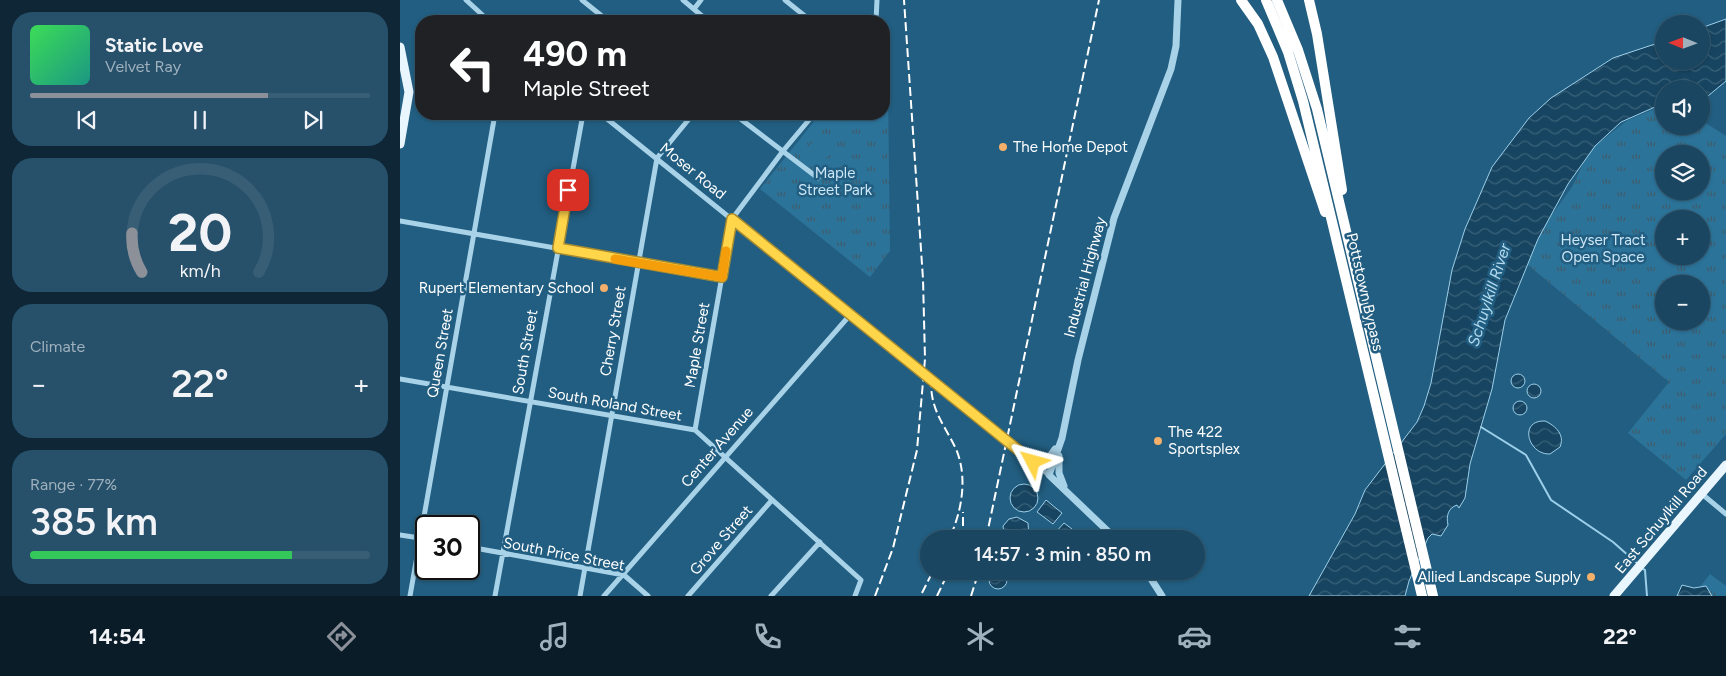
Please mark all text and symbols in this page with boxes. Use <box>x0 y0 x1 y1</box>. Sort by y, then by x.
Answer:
north arrow <box>1655 15 1710 70</box>
map controls <box>1655 15 1710 330</box>
text: 490 m <box>523 33 627 75</box>
text: Static Love <box>105 34 203 57</box>
icon: left <box>440 35 505 100</box>
text: Velvet Ray <box>105 57 181 76</box>
text: Maple Street <box>523 75 650 102</box>
button: sound <box>1655 80 1710 135</box>
icon: previous <box>73 106 101 134</box>
icon: pause <box>186 106 214 134</box>
icon: next <box>299 106 327 134</box>
place label: The Home Depot <box>1013 138 1128 156</box>
street label: Moser Road <box>656 139 730 203</box>
marker: The Home Depot <box>997 141 1009 153</box>
button: layers <box>1655 145 1710 200</box>
park label: Maple Street Park <box>798 164 873 199</box>
pin <box>547 169 589 211</box>
icon: arrive <box>554 176 582 204</box>
text: 20 <box>168 202 232 264</box>
button: + <box>1655 210 1710 265</box>
street label: Industrial Highway <box>1060 215 1110 339</box>
street label: Pottstown Bypass <box>1343 231 1387 353</box>
park label: Heyser Tract Open Space <box>1560 231 1646 266</box>
water label: Schuylkill River <box>1463 241 1515 349</box>
text: km/h <box>180 260 220 281</box>
button: − <box>1655 275 1710 330</box>
place label: Rupert Elementary School <box>419 279 594 297</box>
marker: Rupert Elementary School <box>598 282 610 294</box>
street label: Cherry Street <box>596 284 630 377</box>
street label: Maple Street <box>681 301 713 389</box>
street label: Queen Street <box>423 307 457 399</box>
street label: South Street <box>509 308 541 396</box>
text: Climate <box>30 337 85 356</box>
text: 22° <box>171 361 229 407</box>
text: − <box>30 367 47 401</box>
text: + <box>353 367 370 401</box>
street label: South Roland Street <box>547 383 684 425</box>
street label: Center Avenue <box>677 403 757 491</box>
place label: The 422 Sportsplex <box>1168 423 1240 458</box>
position arrow <box>1006 435 1058 487</box>
marker: The 422 Sportsplex <box>1152 435 1164 447</box>
street label: East Schuylkill Road <box>1611 463 1711 577</box>
text: Range · 77% <box>30 475 117 494</box>
text: 385 km <box>30 499 158 545</box>
street label: Grove Street <box>686 501 756 579</box>
speed limit sign: 30 <box>415 515 480 580</box>
street label: South Price Street <box>502 533 627 575</box>
text: 14:57 · 3 min · 850 m <box>974 543 1151 566</box>
place label: Allied Landscape Supply <box>1417 568 1581 586</box>
marker: Allied Landscape Supply <box>1585 571 1597 583</box>
icon: directions <box>324 619 359 654</box>
icon: music <box>537 619 572 654</box>
icon: phone <box>750 619 785 654</box>
icon: climate <box>963 619 998 654</box>
icon: car <box>1177 619 1212 654</box>
icon: filters <box>1390 619 1425 654</box>
text: 14:54 <box>89 623 146 650</box>
text: 22° <box>1603 623 1637 650</box>

